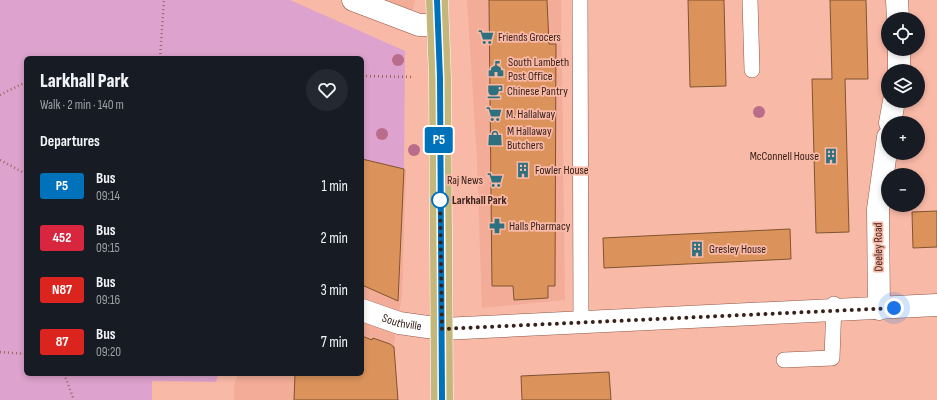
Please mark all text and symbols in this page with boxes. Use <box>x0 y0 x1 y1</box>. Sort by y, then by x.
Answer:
map controls <box>881 12 925 212</box>
button: locate <box>881 12 925 56</box>
supermarket icon: Friends Grocers <box>477 28 495 46</box>
place label: Friends Grocers <box>498 30 561 45</box>
place label: South Lambeth Post Office <box>508 55 569 84</box>
public building icon: South Lambeth Post Office <box>487 60 505 78</box>
button: layers <box>881 64 925 108</box>
button: heart <box>306 69 348 111</box>
text: Larkhall Park <box>40 70 129 93</box>
cafe icon: Chinese Pantry <box>486 82 504 100</box>
place label: Chinese Pantry <box>507 84 568 99</box>
text: Walk · 2 min · 140 m <box>40 97 124 113</box>
supermarket icon: M. Hallalway <box>485 105 503 123</box>
place label: M. Hallalway <box>506 107 555 122</box>
button: + <box>881 116 925 160</box>
place label: M Hallaway Butchers <box>507 124 552 153</box>
line badge: P5 <box>421 127 457 153</box>
shop icon: M Hallaway Butchers <box>486 129 504 147</box>
text: P5 <box>433 131 445 148</box>
text: Departures <box>40 132 100 151</box>
building icon: McConnell House <box>822 147 840 165</box>
place label: McConnell House <box>750 149 819 164</box>
building icon: Fowler House <box>514 161 532 179</box>
place label: Fowler House <box>535 163 589 178</box>
button: − <box>881 168 925 212</box>
text: Bus <box>96 169 115 188</box>
supermarket icon: Raj News <box>486 171 504 189</box>
place label: Raj News <box>447 173 483 188</box>
text: P5 <box>56 177 68 194</box>
text: 1 min <box>322 177 348 196</box>
text: 09:14 <box>96 188 120 204</box>
marker: Larkhall Park <box>431 191 449 209</box>
place label: Larkhall Park <box>452 193 506 208</box>
pharmacy icon: Halls Pharmacy <box>488 217 506 235</box>
place label: Halls Pharmacy <box>509 219 571 234</box>
text: Bus <box>96 221 115 240</box>
street label: Deeley Road <box>871 222 886 272</box>
text: 452 <box>53 229 71 246</box>
text: 2 min <box>321 229 348 248</box>
text: 09:15 <box>96 240 120 256</box>
building icon: Gresley House <box>688 240 706 258</box>
place label: Gresley House <box>709 242 766 257</box>
text: Bus <box>96 273 115 292</box>
text: N87 <box>52 281 72 298</box>
text: 3 min <box>320 281 348 300</box>
text: 09:16 <box>96 292 120 308</box>
your location <box>884 298 904 318</box>
street label: Southville <box>380 311 423 334</box>
text: Bus <box>96 325 115 344</box>
text: 87 <box>56 333 68 350</box>
text: 7 min <box>321 333 348 352</box>
text: 09:20 <box>96 344 121 360</box>

